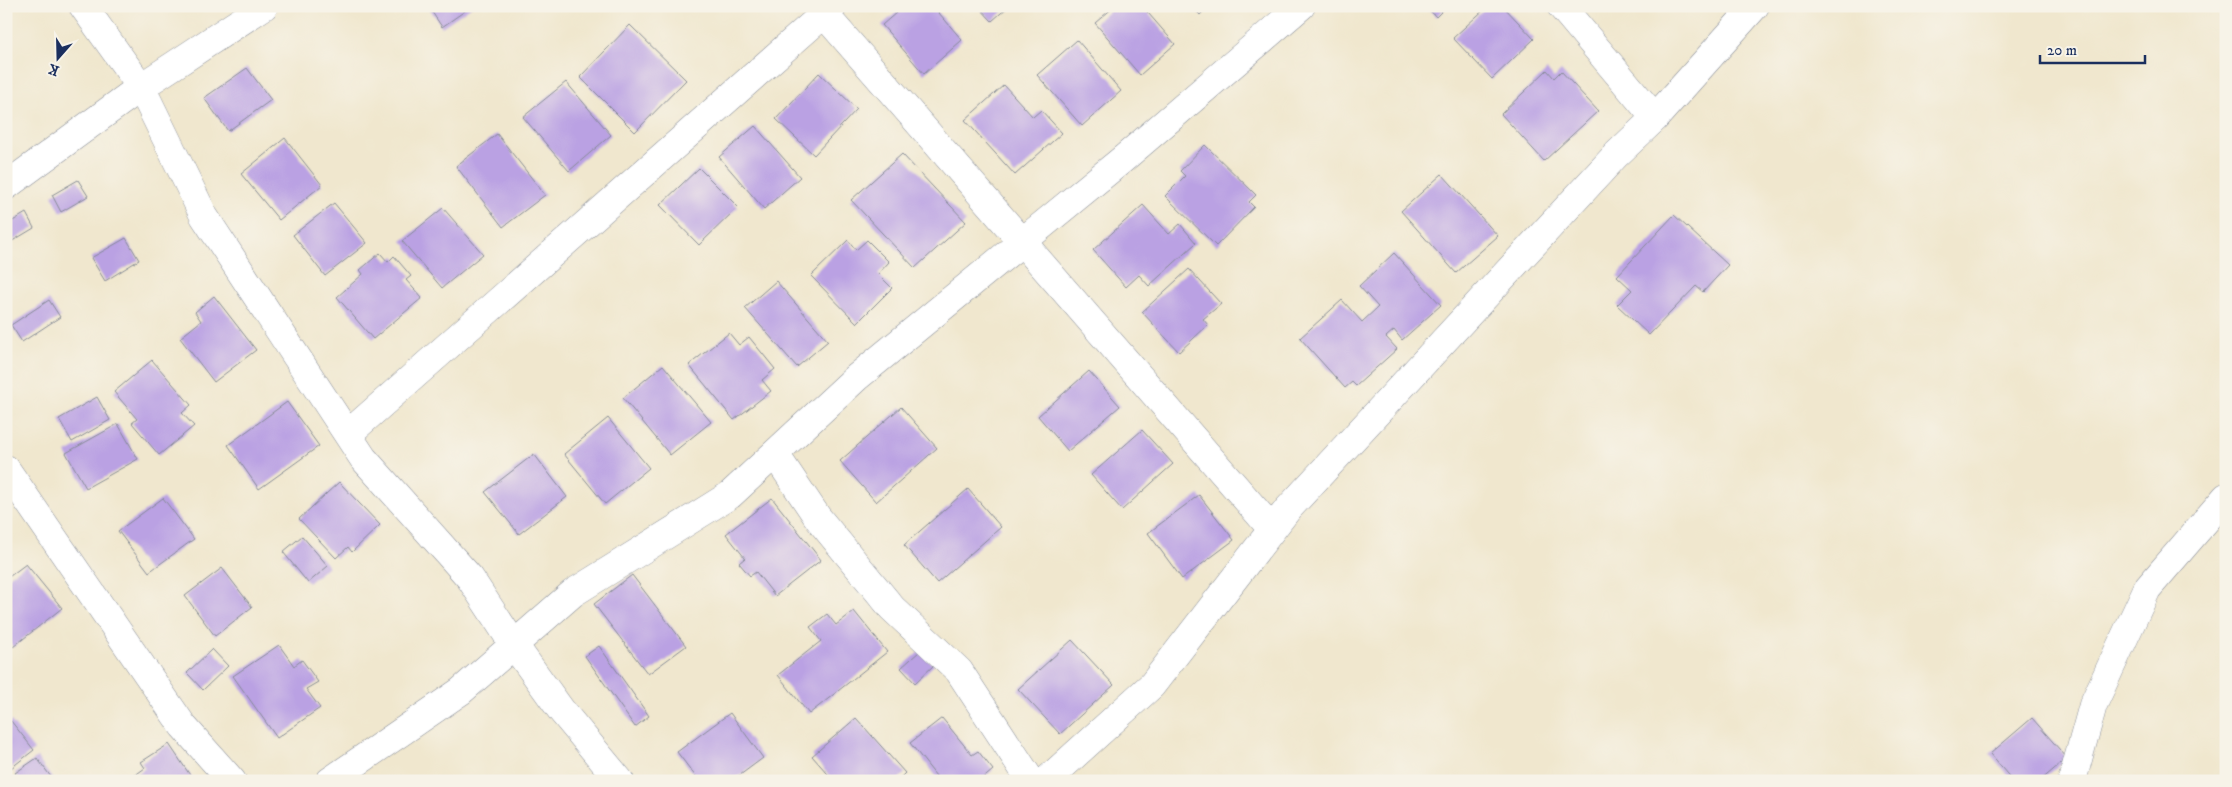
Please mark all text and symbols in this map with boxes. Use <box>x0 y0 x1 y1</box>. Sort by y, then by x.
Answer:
north arrow <box>32 32 82 82</box>
scale bar <box>2040 32 2144 64</box>
text: 20 m <box>2047 41 2077 60</box>
text: K <box>45 59 62 79</box>

